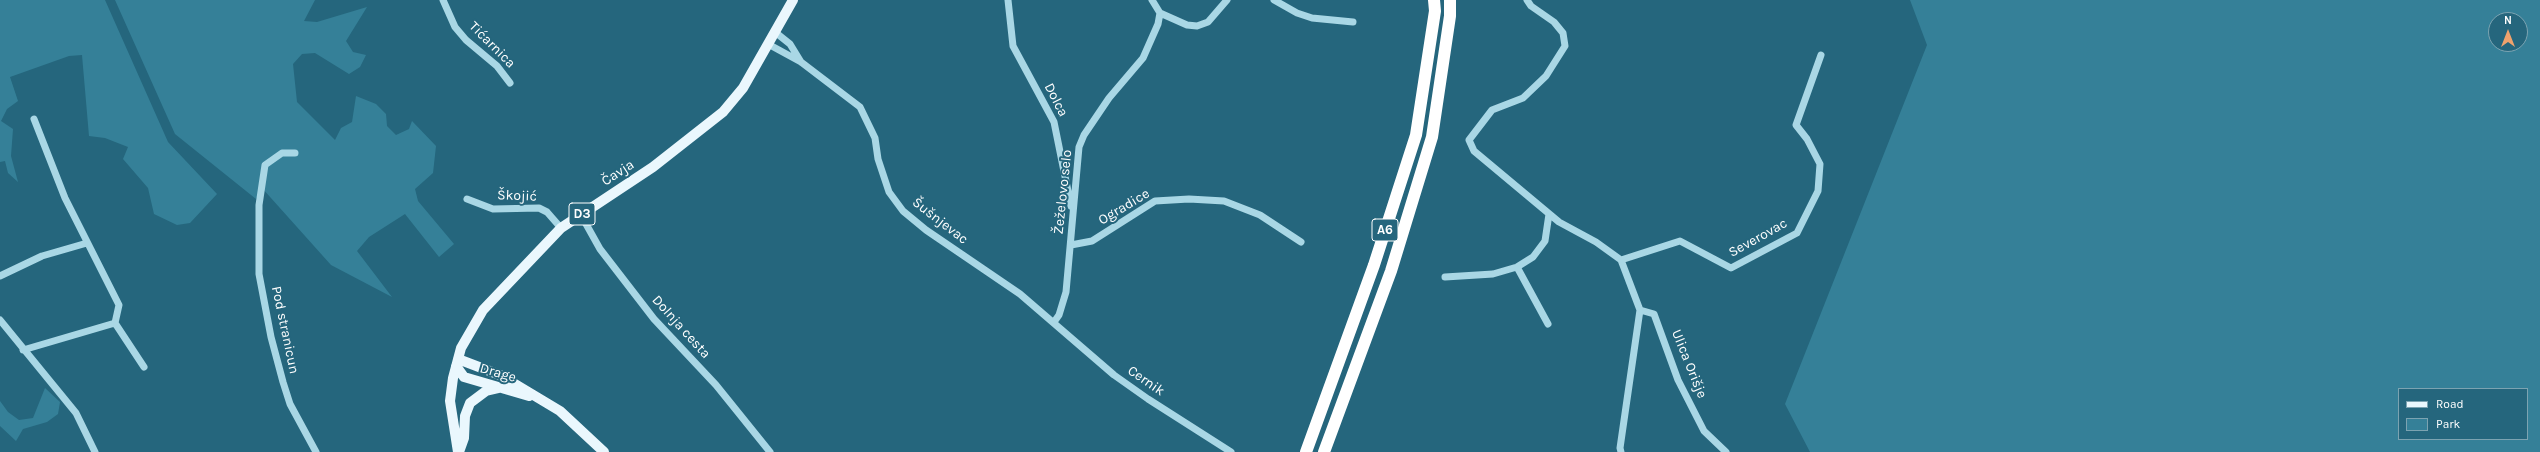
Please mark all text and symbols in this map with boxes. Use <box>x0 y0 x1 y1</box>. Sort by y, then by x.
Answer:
north arrow <box>2488 12 2528 52</box>
text: N <box>2504 14 2512 27</box>
street label: Tićarnica <box>465 18 519 72</box>
street label: Dolca <box>1040 80 1072 120</box>
street label: Žeželovo selo <box>1050 149 1076 235</box>
street label: Čavja <box>599 156 637 190</box>
street label: Ogradice <box>1095 185 1153 229</box>
street label: Škojić <box>497 187 537 205</box>
street label: Šušnjevac <box>909 194 971 248</box>
road number: D3 <box>569 203 595 225</box>
street label: Severovac <box>1726 215 1790 261</box>
road number: A6 <box>1372 219 1398 241</box>
street label: Pod stranicun <box>268 285 302 375</box>
street label: Dolnja cesta <box>648 292 714 362</box>
street label: Ulica Orišje <box>1668 327 1710 401</box>
street label: Drage <box>478 360 518 386</box>
street label: Cernik <box>1124 362 1168 400</box>
legend <box>2398 388 2528 440</box>
text: Road <box>2436 397 2464 411</box>
text: Park <box>2436 417 2460 431</box>

